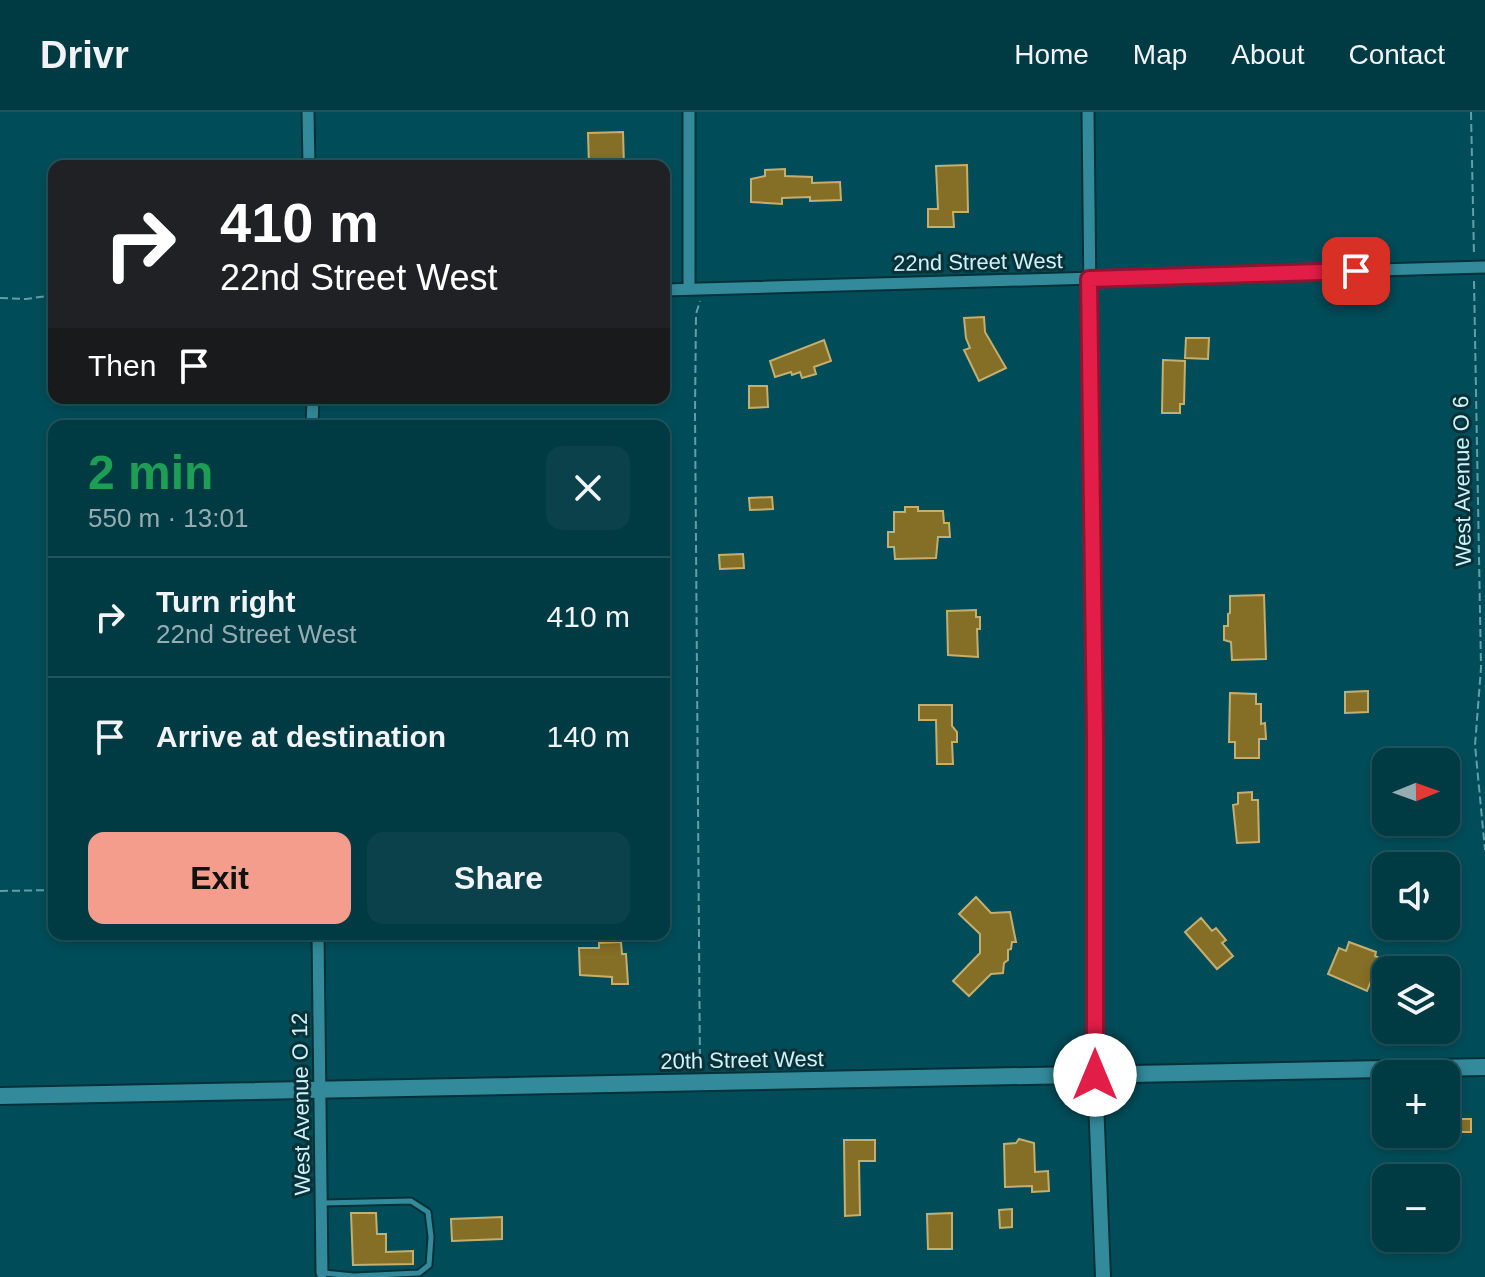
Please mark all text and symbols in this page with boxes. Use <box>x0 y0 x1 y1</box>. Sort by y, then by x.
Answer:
text: Drivr <box>40 34 129 76</box>
text: Home <box>1014 39 1089 70</box>
text: Map <box>1133 39 1187 70</box>
text: About <box>1231 39 1305 70</box>
text: Contact <box>1349 39 1445 70</box>
text: 410 m <box>220 191 379 254</box>
icon: right <box>88 192 192 296</box>
pin <box>1322 237 1390 305</box>
street label: 22nd Street West <box>893 248 1063 276</box>
icon: arrive <box>1334 249 1378 293</box>
text: 22nd Street West <box>220 257 498 298</box>
icon: arrive <box>172 344 216 388</box>
text: Then <box>88 349 156 382</box>
street label: West Avenue O 6 <box>1448 396 1476 566</box>
text: 2 min <box>88 446 213 499</box>
button: close <box>546 446 630 530</box>
text: 550 m · 13:01 <box>88 503 248 533</box>
text: Turn right <box>156 585 295 618</box>
icon: right <box>88 595 132 639</box>
text: 410 m <box>547 600 630 633</box>
text: 22nd Street West <box>156 619 356 649</box>
icon: arrive <box>88 715 132 759</box>
text: Arrive at destination <box>156 720 446 753</box>
text: 140 m <box>547 720 630 753</box>
north arrow <box>1372 748 1460 836</box>
map controls <box>1372 748 1460 1252</box>
button: Exit <box>88 832 351 924</box>
button: Share <box>367 832 630 924</box>
button: sound <box>1372 852 1460 940</box>
button: layers <box>1372 956 1460 1044</box>
street label: West Avenue O 12 <box>287 1012 315 1196</box>
position arrow <box>1053 1033 1137 1117</box>
street label: 20th Street West <box>660 1046 824 1074</box>
button: + <box>1372 1060 1460 1148</box>
button: − <box>1372 1164 1460 1252</box>

